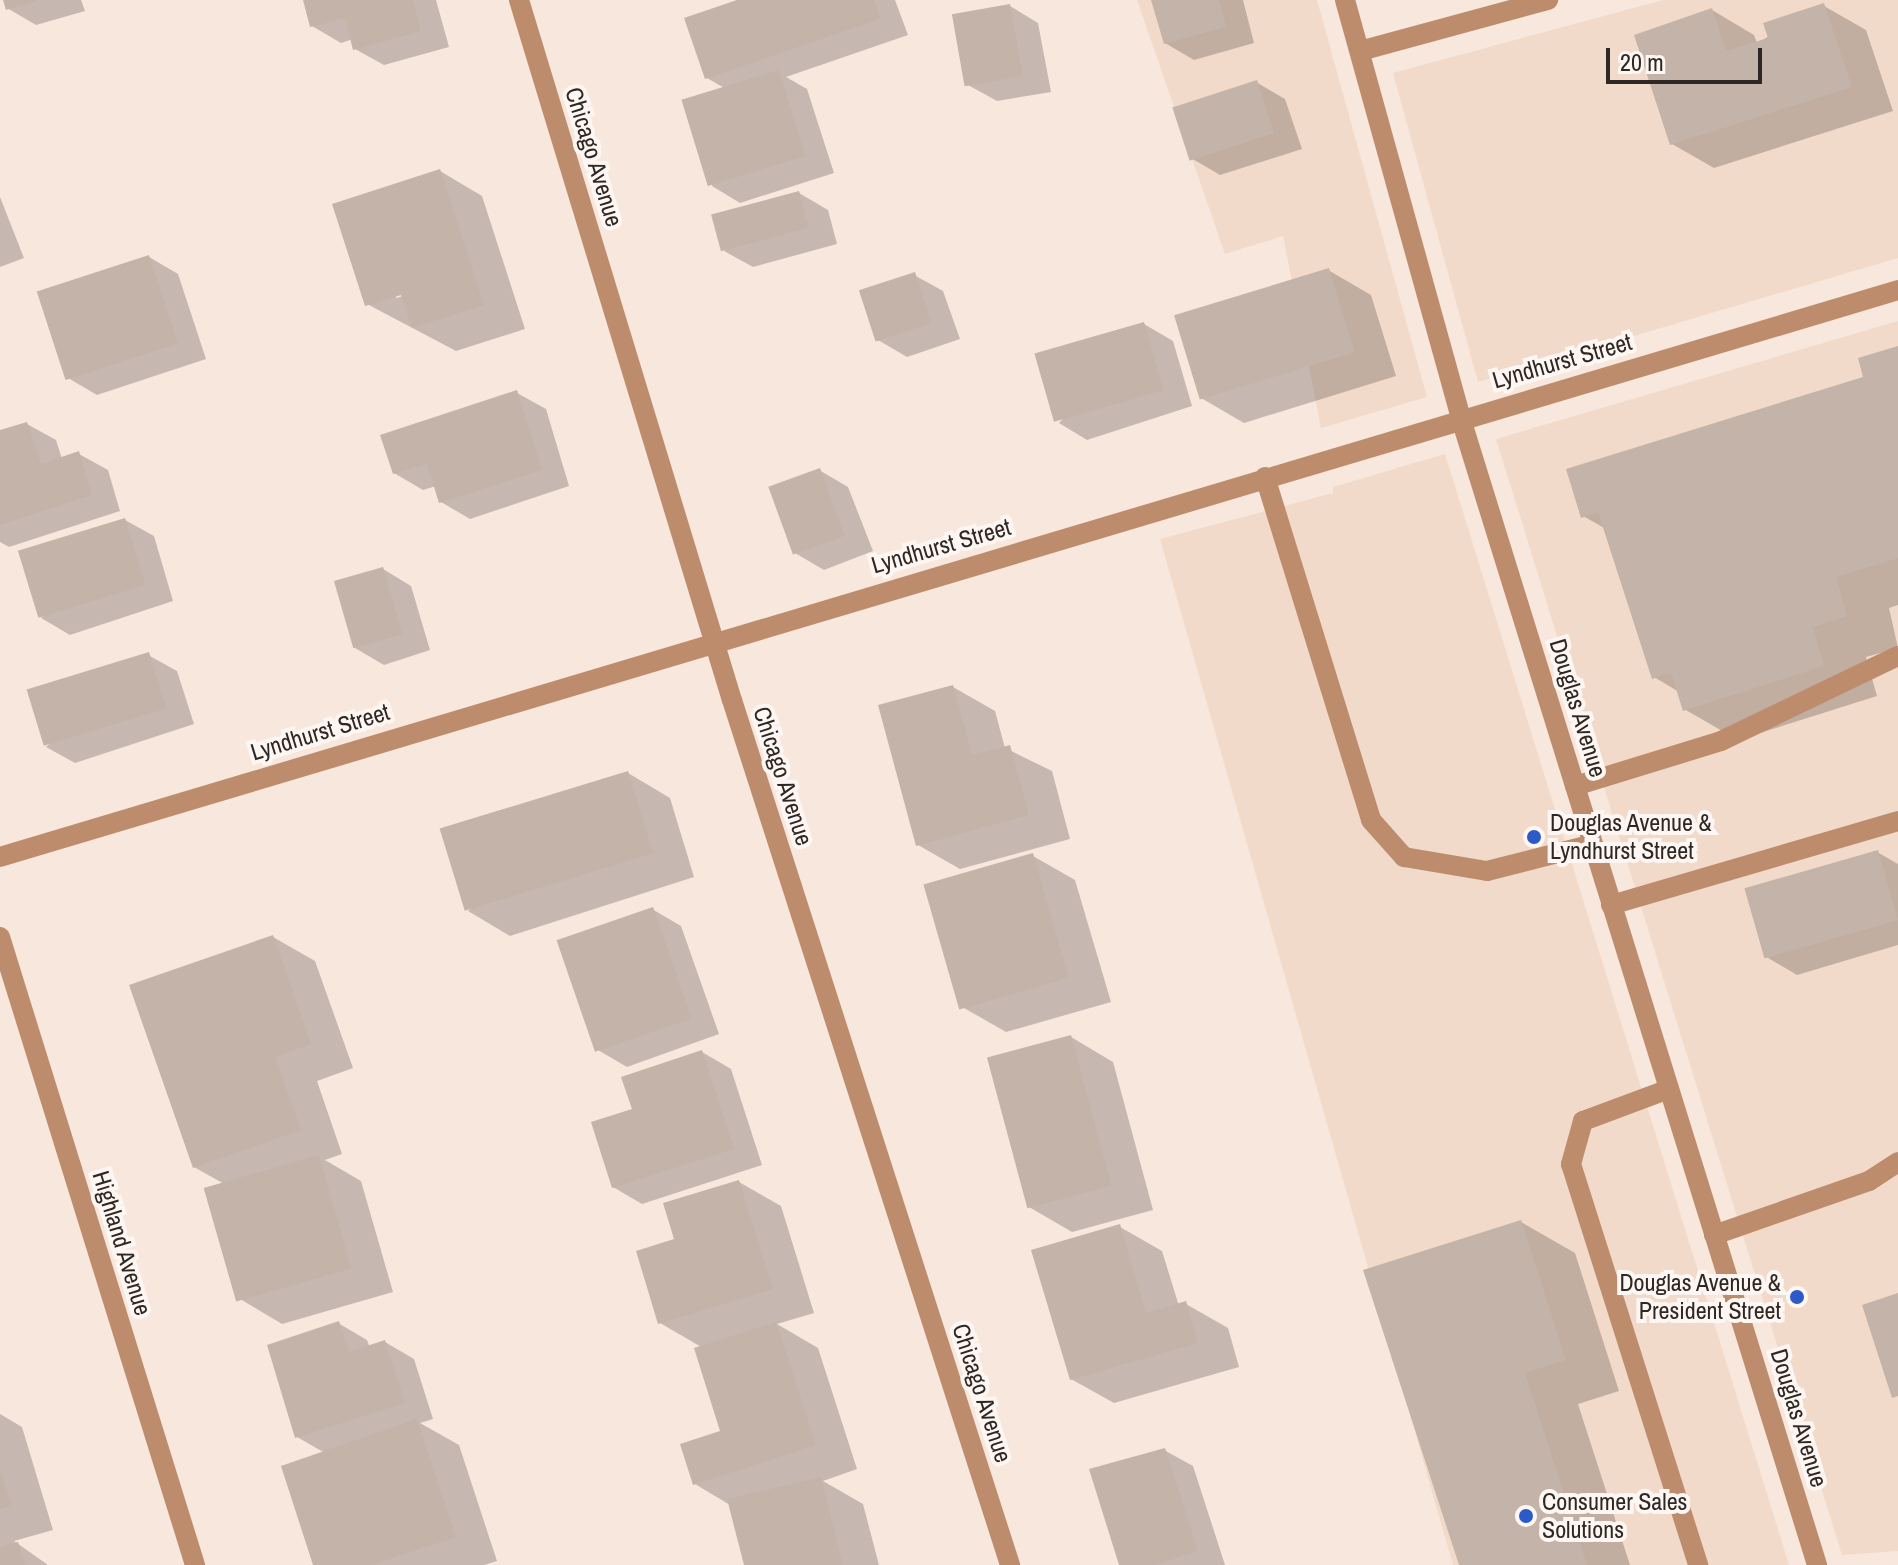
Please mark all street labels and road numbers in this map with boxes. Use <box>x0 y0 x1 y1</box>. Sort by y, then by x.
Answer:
street label: Chicago Avenue <box>559 83 629 231</box>
street label: Lyndhurst Street <box>1489 327 1635 395</box>
street label: Lyndhurst Street <box>868 512 1014 580</box>
street label: Douglas Avenue <box>1543 635 1613 781</box>
street label: Lyndhurst Street <box>247 697 393 767</box>
street label: Chicago Avenue <box>747 703 819 849</box>
street label: Highland Avenue <box>86 1167 158 1319</box>
street label: Chicago Avenue <box>946 1320 1018 1466</box>
street label: Douglas Avenue <box>1764 1345 1834 1491</box>

